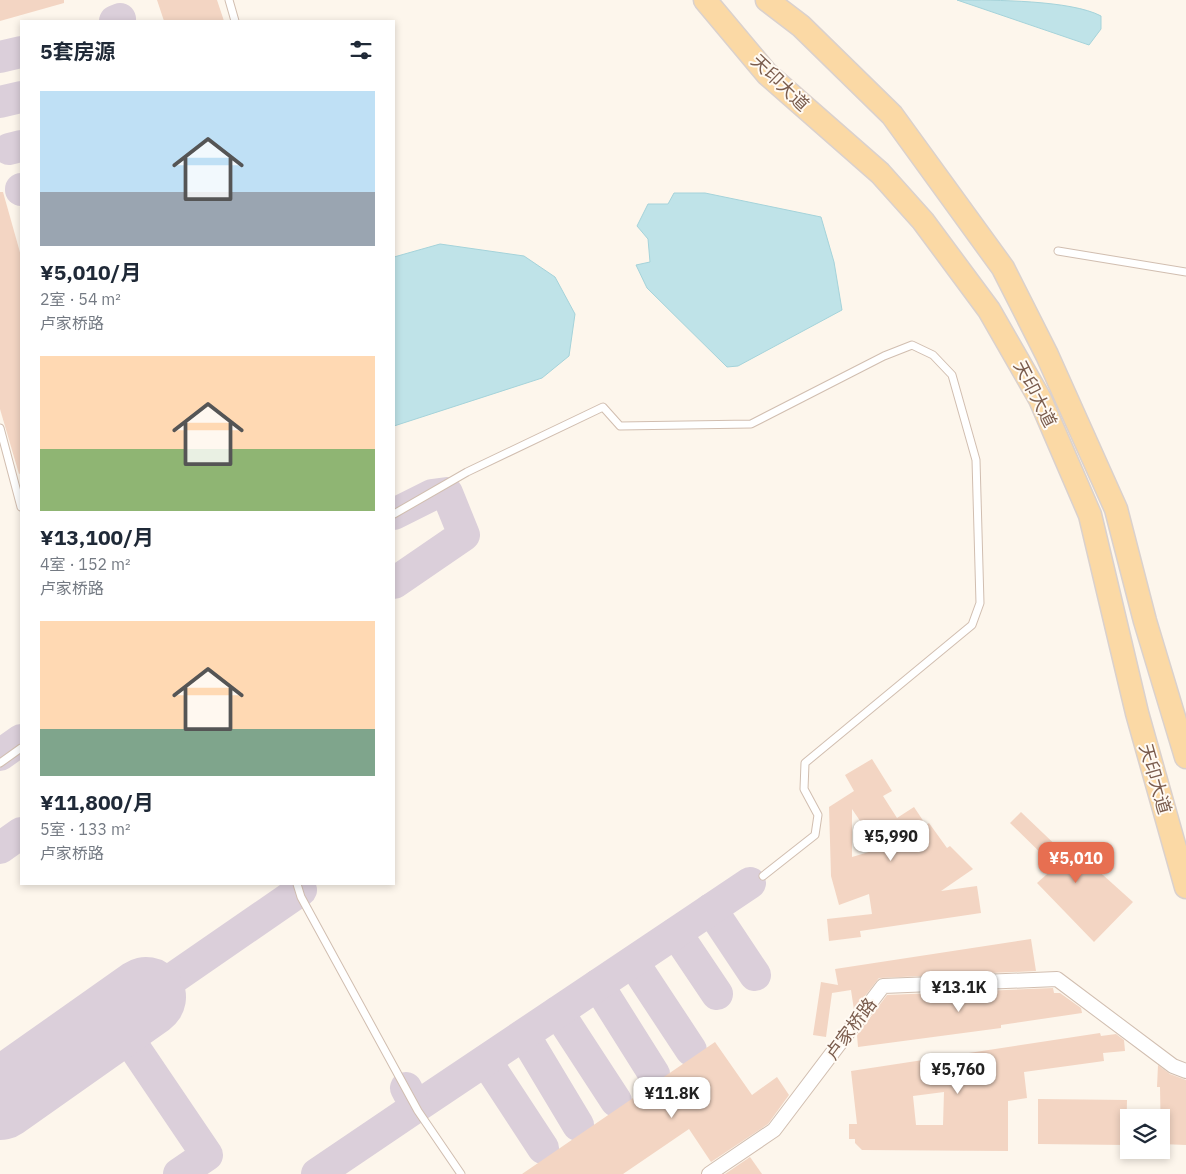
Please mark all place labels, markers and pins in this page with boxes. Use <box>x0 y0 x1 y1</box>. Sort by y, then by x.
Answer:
pin: ¥5,990 <box>850 820 932 862</box>
pin: ¥5,010 <box>1035 842 1117 884</box>
pin: ¥13.1K <box>918 970 1000 1013</box>
pin: ¥5,760 <box>917 1052 999 1095</box>
pin: ¥11.8K <box>631 1076 713 1119</box>

